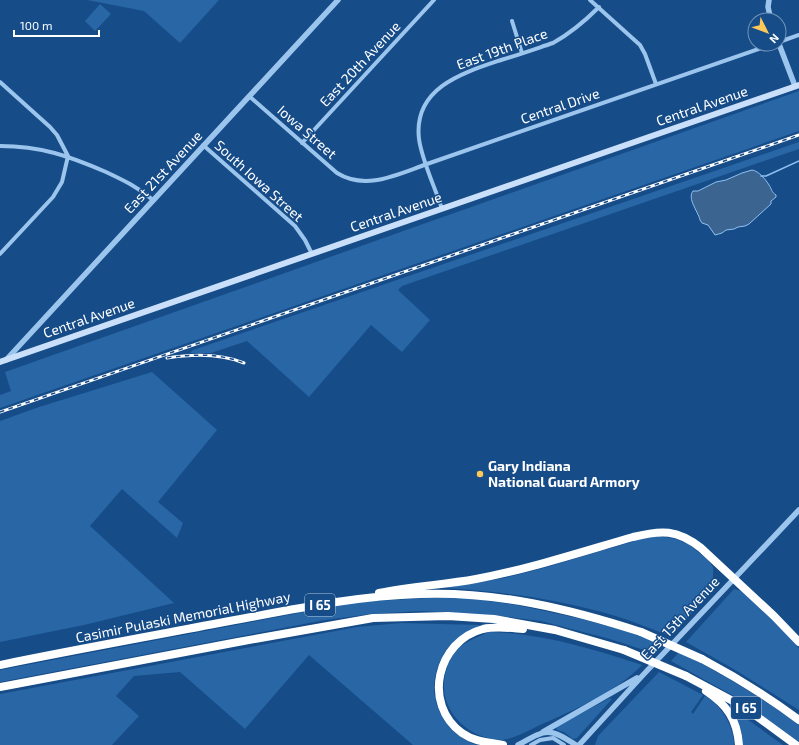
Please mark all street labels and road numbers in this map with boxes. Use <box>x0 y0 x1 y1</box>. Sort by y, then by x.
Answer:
street label: East 20th Avenue <box>316 17 404 110</box>
street label: East 19th Place <box>454 24 550 73</box>
street label: Central Avenue <box>654 82 750 129</box>
street label: Central Drive <box>518 84 602 127</box>
street label: Iowa Street <box>274 101 340 162</box>
street label: East 21st Avenue <box>120 127 205 216</box>
street label: South Iowa Street <box>212 136 307 225</box>
street label: Central Avenue <box>348 188 444 235</box>
street label: Central Avenue <box>41 294 137 341</box>
street label: East 15th Avenue <box>637 573 722 663</box>
street label: Casimir Pulaski Memorial Highway <box>74 587 292 646</box>
road number: I 65 <box>305 594 335 616</box>
road number: I 65 <box>731 697 761 719</box>

